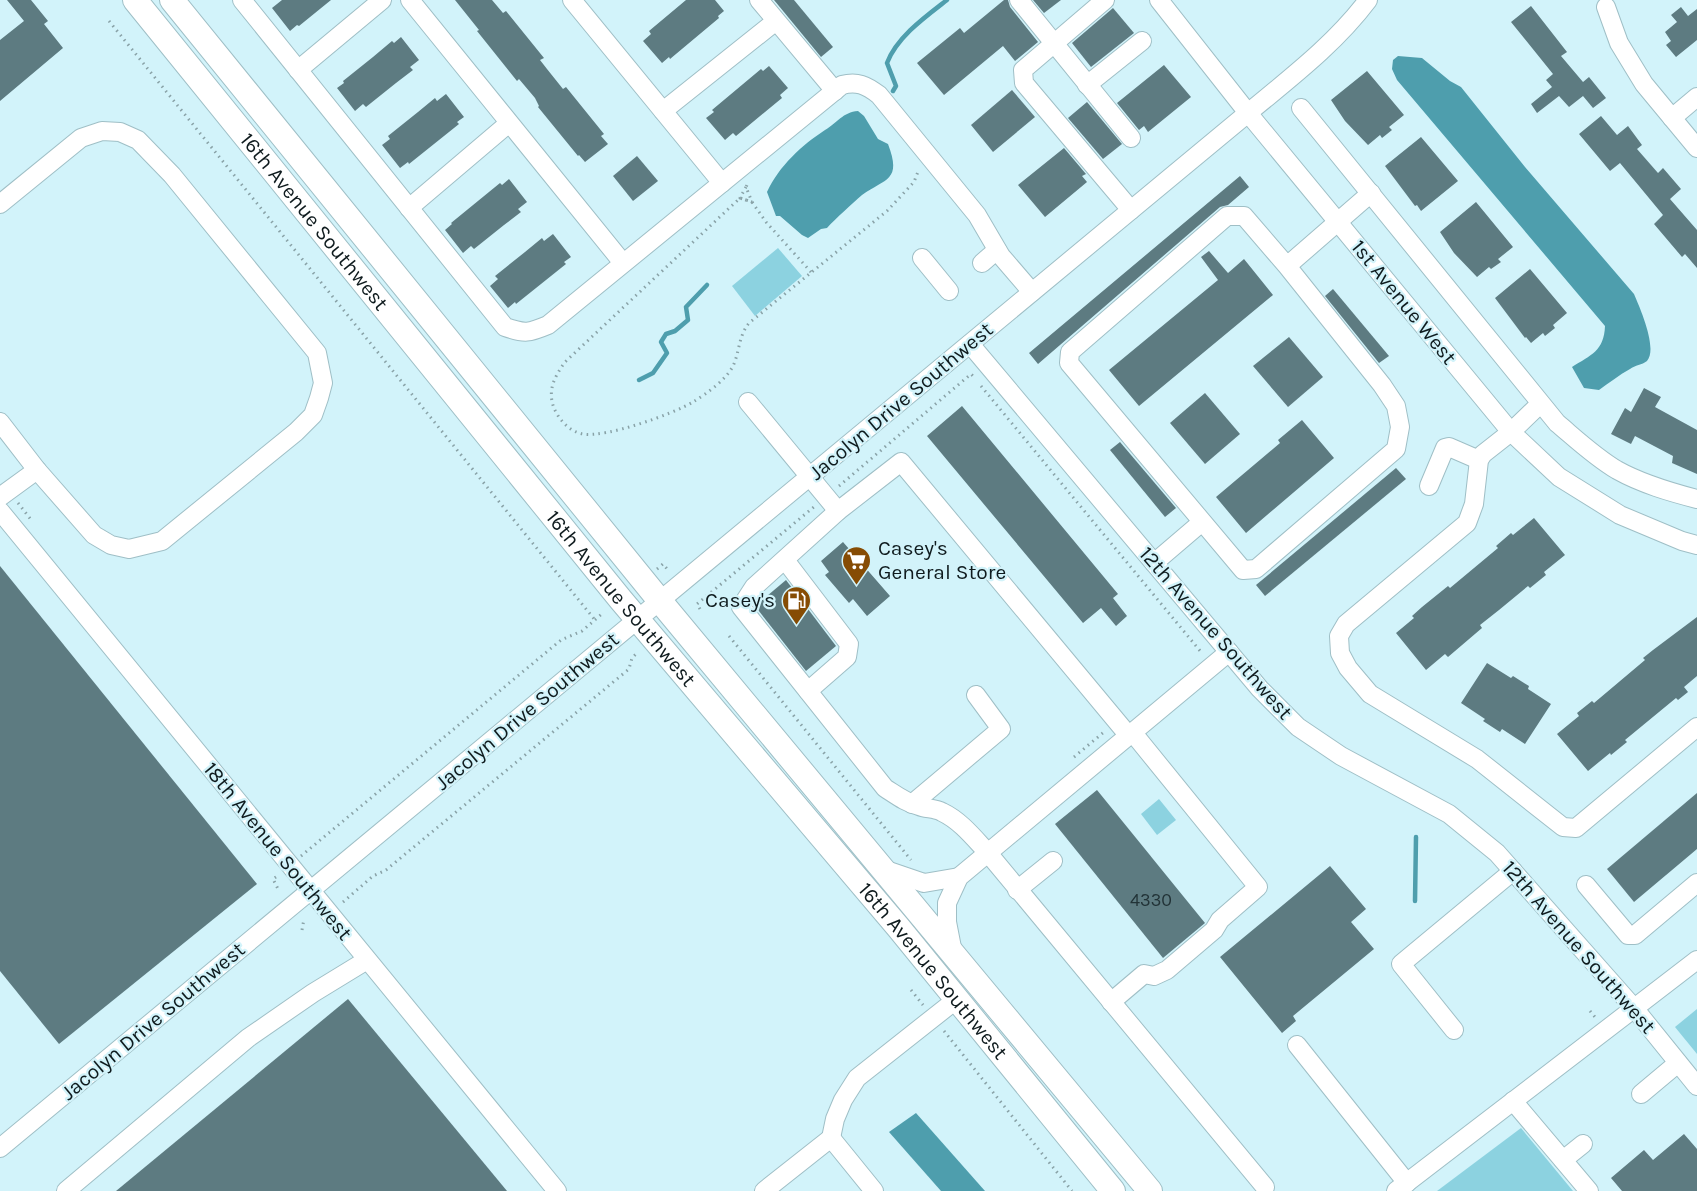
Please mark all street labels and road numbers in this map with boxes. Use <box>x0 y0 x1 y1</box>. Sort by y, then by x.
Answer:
street label: 16th Avenue Southwest <box>235 128 393 315</box>
street label: 1st Avenue West <box>1347 235 1461 369</box>
street label: Jacolyn Drive Southwest <box>804 317 998 485</box>
street label: 16th Avenue Southwest <box>541 506 701 691</box>
street label: 12th Avenue Southwest <box>1134 542 1298 724</box>
street label: Jacolyn Drive Southwest <box>430 627 624 795</box>
street label: 18th Avenue Southwest <box>199 757 357 945</box>
street label: 12th Avenue Southwest <box>1497 856 1661 1038</box>
street label: 16th Avenue Southwest <box>854 878 1013 1064</box>
street label: Jacolyn Drive Southwest <box>56 937 250 1105</box>

